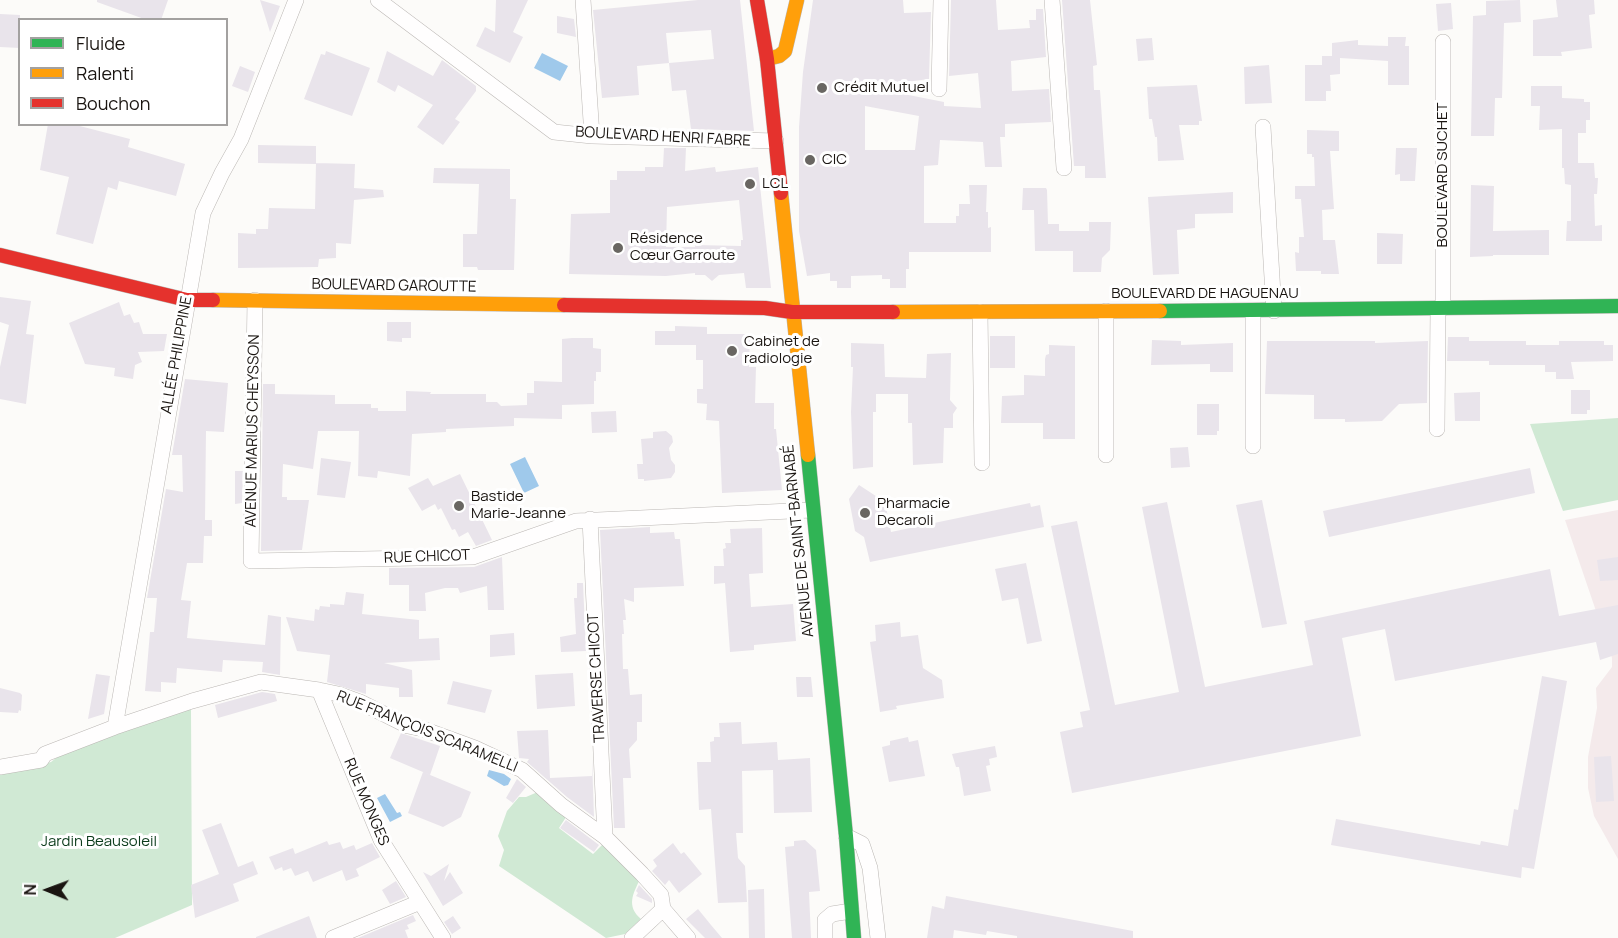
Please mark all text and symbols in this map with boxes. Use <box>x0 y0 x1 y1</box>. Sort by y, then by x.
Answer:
legend <box>18 18 228 126</box>
text: Fluide <box>76 31 125 55</box>
text: Ralenti <box>76 61 134 85</box>
place label: Crédit Mutuel <box>834 79 929 97</box>
marker: Crédit Mutuel <box>815 81 829 95</box>
text: Bouchon <box>76 91 150 115</box>
street label: BOULEVARD SUCHET <box>1434 102 1452 248</box>
street label: BOULEVARD HENRI FABRE <box>575 123 751 151</box>
place label: CIC <box>822 151 847 169</box>
marker: CIC <box>803 153 817 167</box>
place label: LCL <box>762 175 788 193</box>
marker: LCL <box>743 177 757 191</box>
place label: Résidence Cœur Garroute <box>630 230 735 265</box>
marker: Résidence Cœur Garroute <box>611 241 625 255</box>
street label: BOULEVARD GAROUTTE <box>311 276 477 296</box>
street label: BOULEVARD DE HAGUENAU <box>1111 285 1299 303</box>
street label: ALLÉE PHILIPPINE <box>158 295 196 415</box>
place label: Cabinet de radiologie <box>744 333 820 368</box>
street label: AVENUE MARIUS CHEYSSON <box>242 334 264 528</box>
marker: Cabinet de radiologie <box>725 344 739 358</box>
street label: AVENUE DE SAINT-BARNABÉ <box>780 444 818 638</box>
place label: Bastide Marie-Jeanne <box>471 488 566 523</box>
place label: Pharmacie Decaroli <box>877 495 950 530</box>
marker: Bastide Marie-Jeanne <box>452 499 466 513</box>
marker: Pharmacie Decaroli <box>858 506 872 520</box>
street label: RUE CHICOT <box>384 547 470 567</box>
street label: TRAVERSE CHICOT <box>585 613 609 743</box>
street label: RUE FRANÇOIS SCARAMELLI <box>334 687 520 777</box>
street label: RUE MONGES <box>340 756 392 848</box>
park label: Jardin Beausoleil <box>41 833 157 851</box>
north arrow <box>18 860 78 920</box>
text: N <box>19 884 41 896</box>

